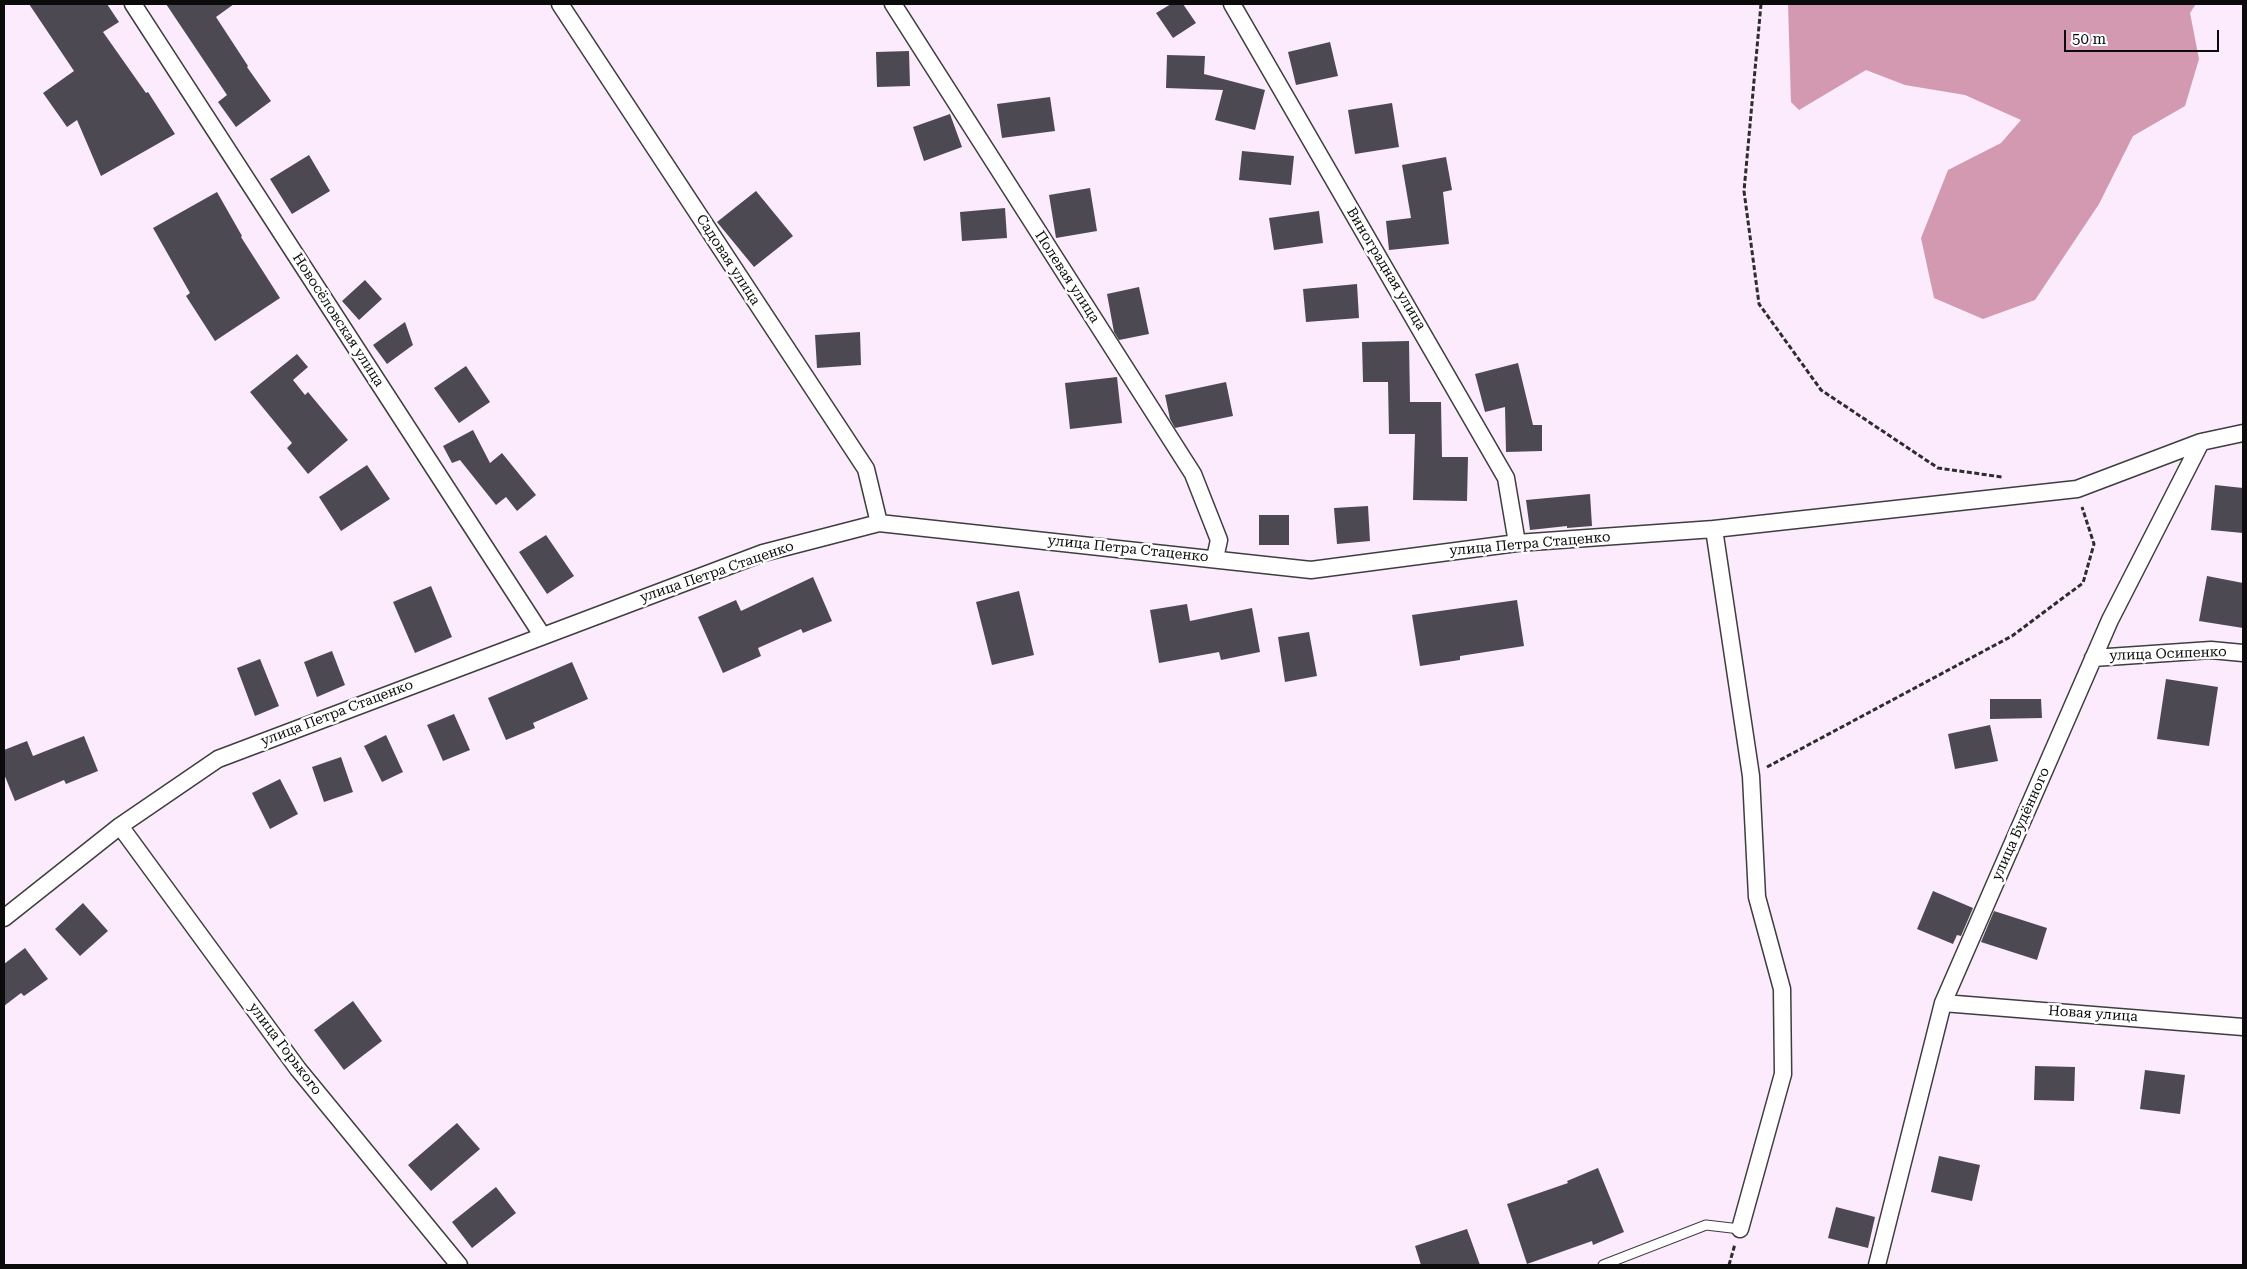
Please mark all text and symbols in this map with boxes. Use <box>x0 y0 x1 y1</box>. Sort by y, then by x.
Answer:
scale bar <box>2067 20 2222 52</box>
text: 50 m <box>2072 30 2106 48</box>
street label: Виноградная улица <box>1343 205 1429 333</box>
street label: Садовая улица <box>692 211 764 309</box>
street label: Полевая улица <box>1031 228 1103 326</box>
street label: Новосёловская улица <box>289 250 387 390</box>
street label: улица Петра Стаценко <box>1449 529 1611 559</box>
street label: улица Петра Стаценко <box>1047 532 1209 566</box>
street label: улица Петра Стаценко <box>638 538 796 606</box>
street label: улица Осипенко <box>2109 644 2227 664</box>
street label: улица Петра Стаценко <box>259 676 415 750</box>
street label: улица Будённого <box>1988 765 2054 883</box>
street label: улица Горького <box>245 999 325 1099</box>
street label: Новая улица <box>2048 1002 2138 1026</box>

